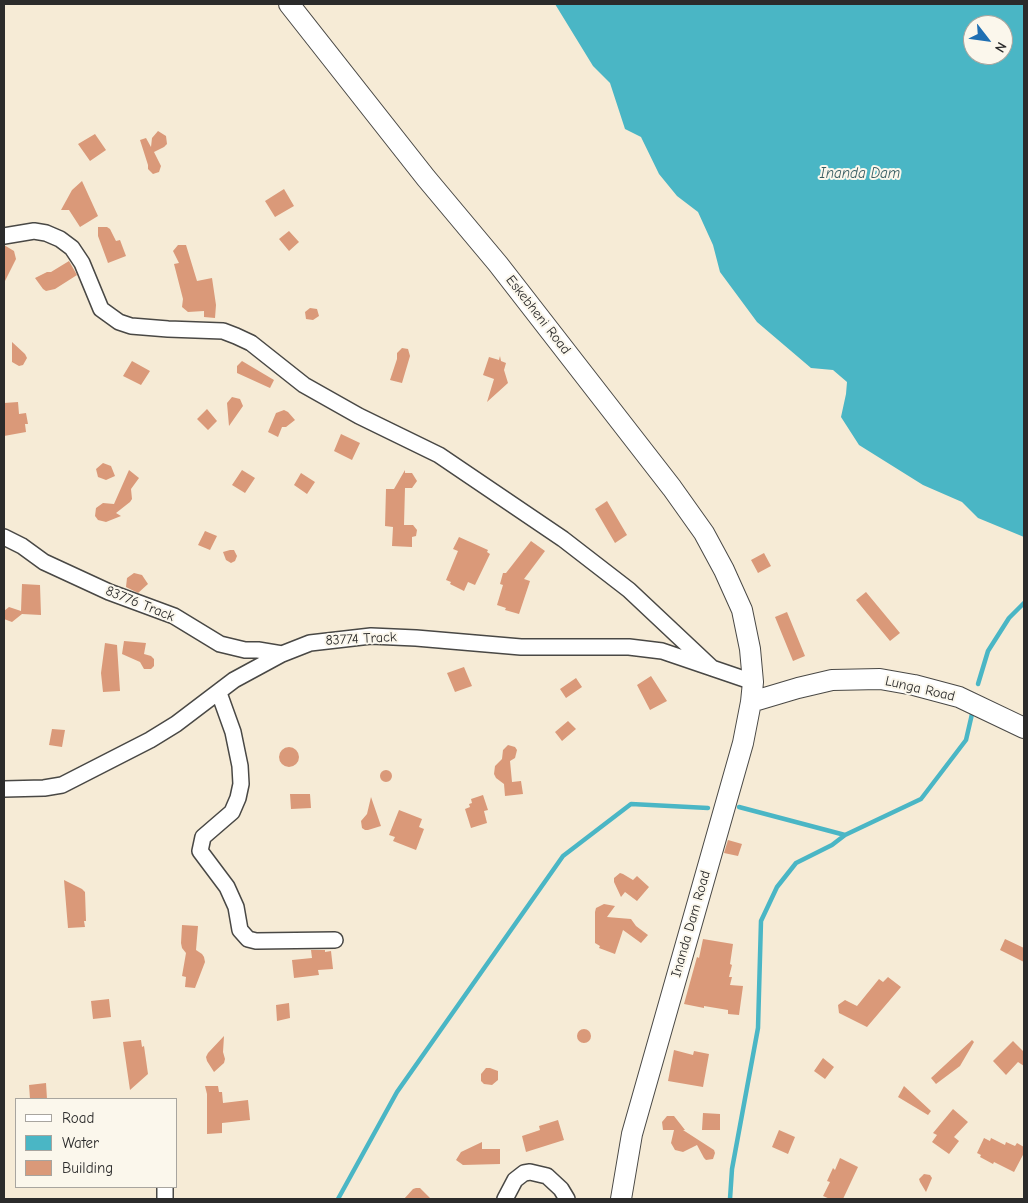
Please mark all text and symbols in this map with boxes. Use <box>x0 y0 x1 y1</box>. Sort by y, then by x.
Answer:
north arrow <box>963 15 1013 65</box>
text: N <box>991 39 1010 55</box>
water label: Inanda Dam <box>820 165 900 183</box>
street label: Eskebheni Road <box>502 272 574 358</box>
street label: 83776 Track <box>103 583 177 625</box>
street label: 83774 Track <box>325 629 397 649</box>
street label: Lunga Road <box>883 673 957 705</box>
street label: Inanda Dam Road <box>668 869 714 979</box>
legend <box>15 1098 178 1188</box>
text: Road <box>62 1109 94 1127</box>
text: Water <box>62 1134 99 1152</box>
text: Building <box>62 1159 113 1177</box>

